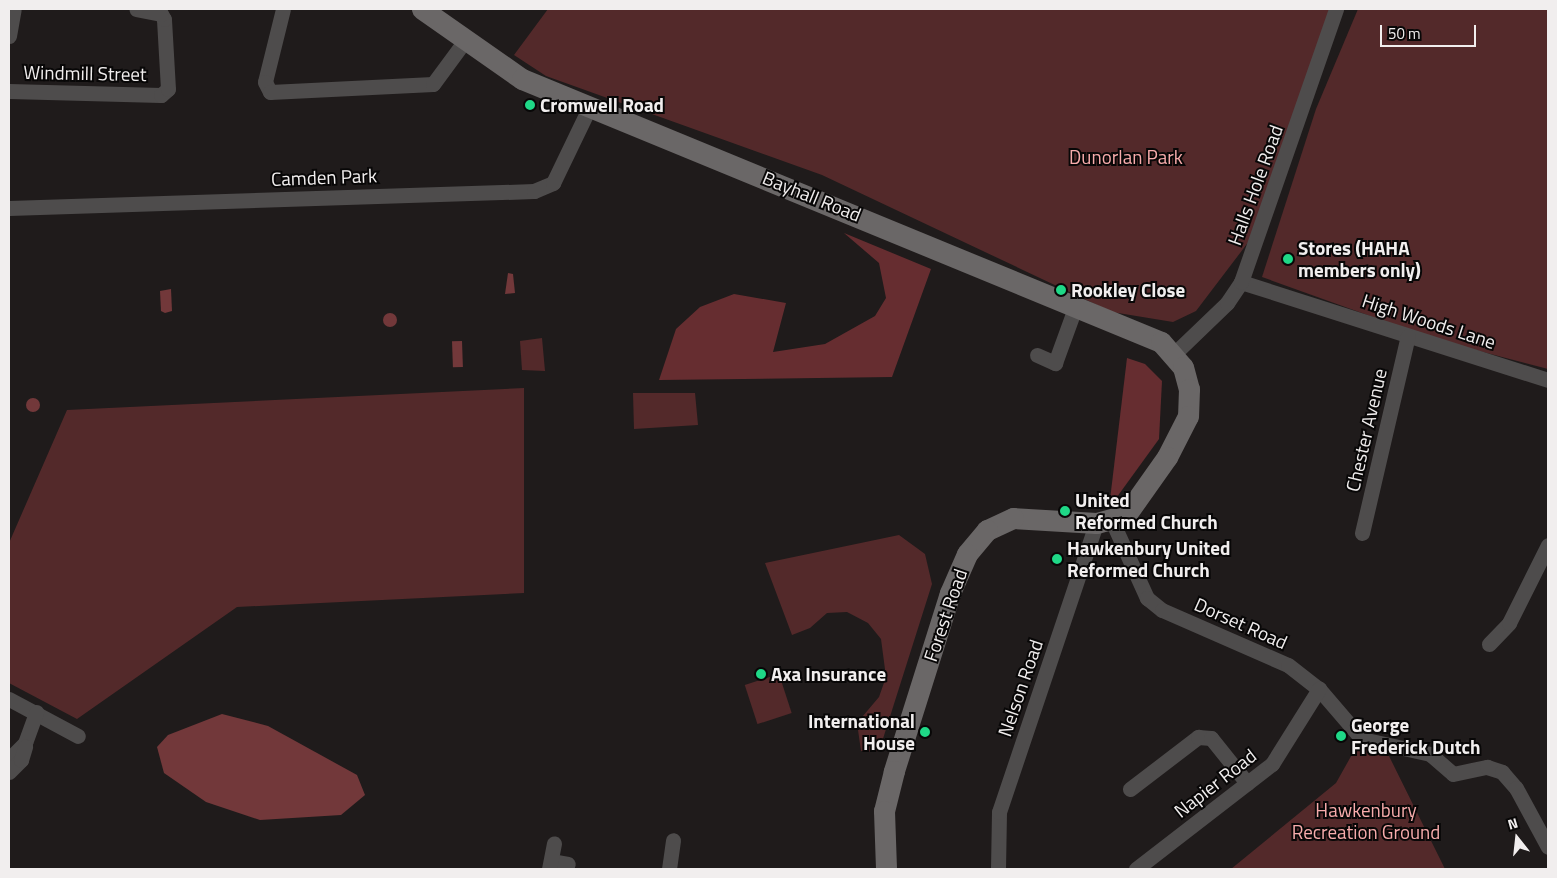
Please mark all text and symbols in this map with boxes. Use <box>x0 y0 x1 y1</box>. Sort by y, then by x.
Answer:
scale bar <box>1382 15 1478 47</box>
text: 50 m <box>1388 22 1421 45</box>
street label: Windmill Street <box>23 61 147 85</box>
place label: Cromwell Road <box>540 94 664 116</box>
marker: Cromwell Road <box>524 99 536 111</box>
street label: Halls Hole Road <box>1223 122 1287 248</box>
park label: Dunorlan Park <box>1069 146 1183 168</box>
street label: Camden Park <box>271 164 377 190</box>
street label: Bayhall Road <box>759 166 865 226</box>
place label: Stores (HAHA members only) <box>1298 237 1421 281</box>
marker: Stores (HAHA members only) <box>1282 253 1294 265</box>
place label: Rookley Close <box>1071 279 1185 301</box>
marker: Rookley Close <box>1055 284 1067 296</box>
street label: High Woods Lane <box>1359 289 1499 353</box>
street label: Chester Avenue <box>1341 366 1391 494</box>
place label: United Reformed Church <box>1075 489 1218 533</box>
marker: United Reformed Church <box>1059 505 1071 517</box>
place label: Hawkenbury United Reformed Church <box>1067 537 1230 581</box>
marker: Hawkenbury United Reformed Church <box>1051 553 1063 565</box>
street label: Forest Road <box>919 566 971 664</box>
street label: Dorset Road <box>1191 592 1291 654</box>
street label: Nelson Road <box>993 636 1047 740</box>
place label: Axa Insurance <box>771 663 886 685</box>
marker: Axa Insurance <box>755 668 767 680</box>
place label: International House <box>808 710 915 754</box>
place label: George Frederick Dutch <box>1351 714 1481 758</box>
marker: International House <box>919 726 931 738</box>
marker: George Frederick Dutch <box>1335 730 1347 742</box>
street label: Napier Road <box>1169 744 1261 822</box>
park label: Hawkenbury Recreation Ground <box>1292 799 1440 843</box>
text: N <box>1505 812 1520 835</box>
north arrow <box>1492 813 1542 863</box>

